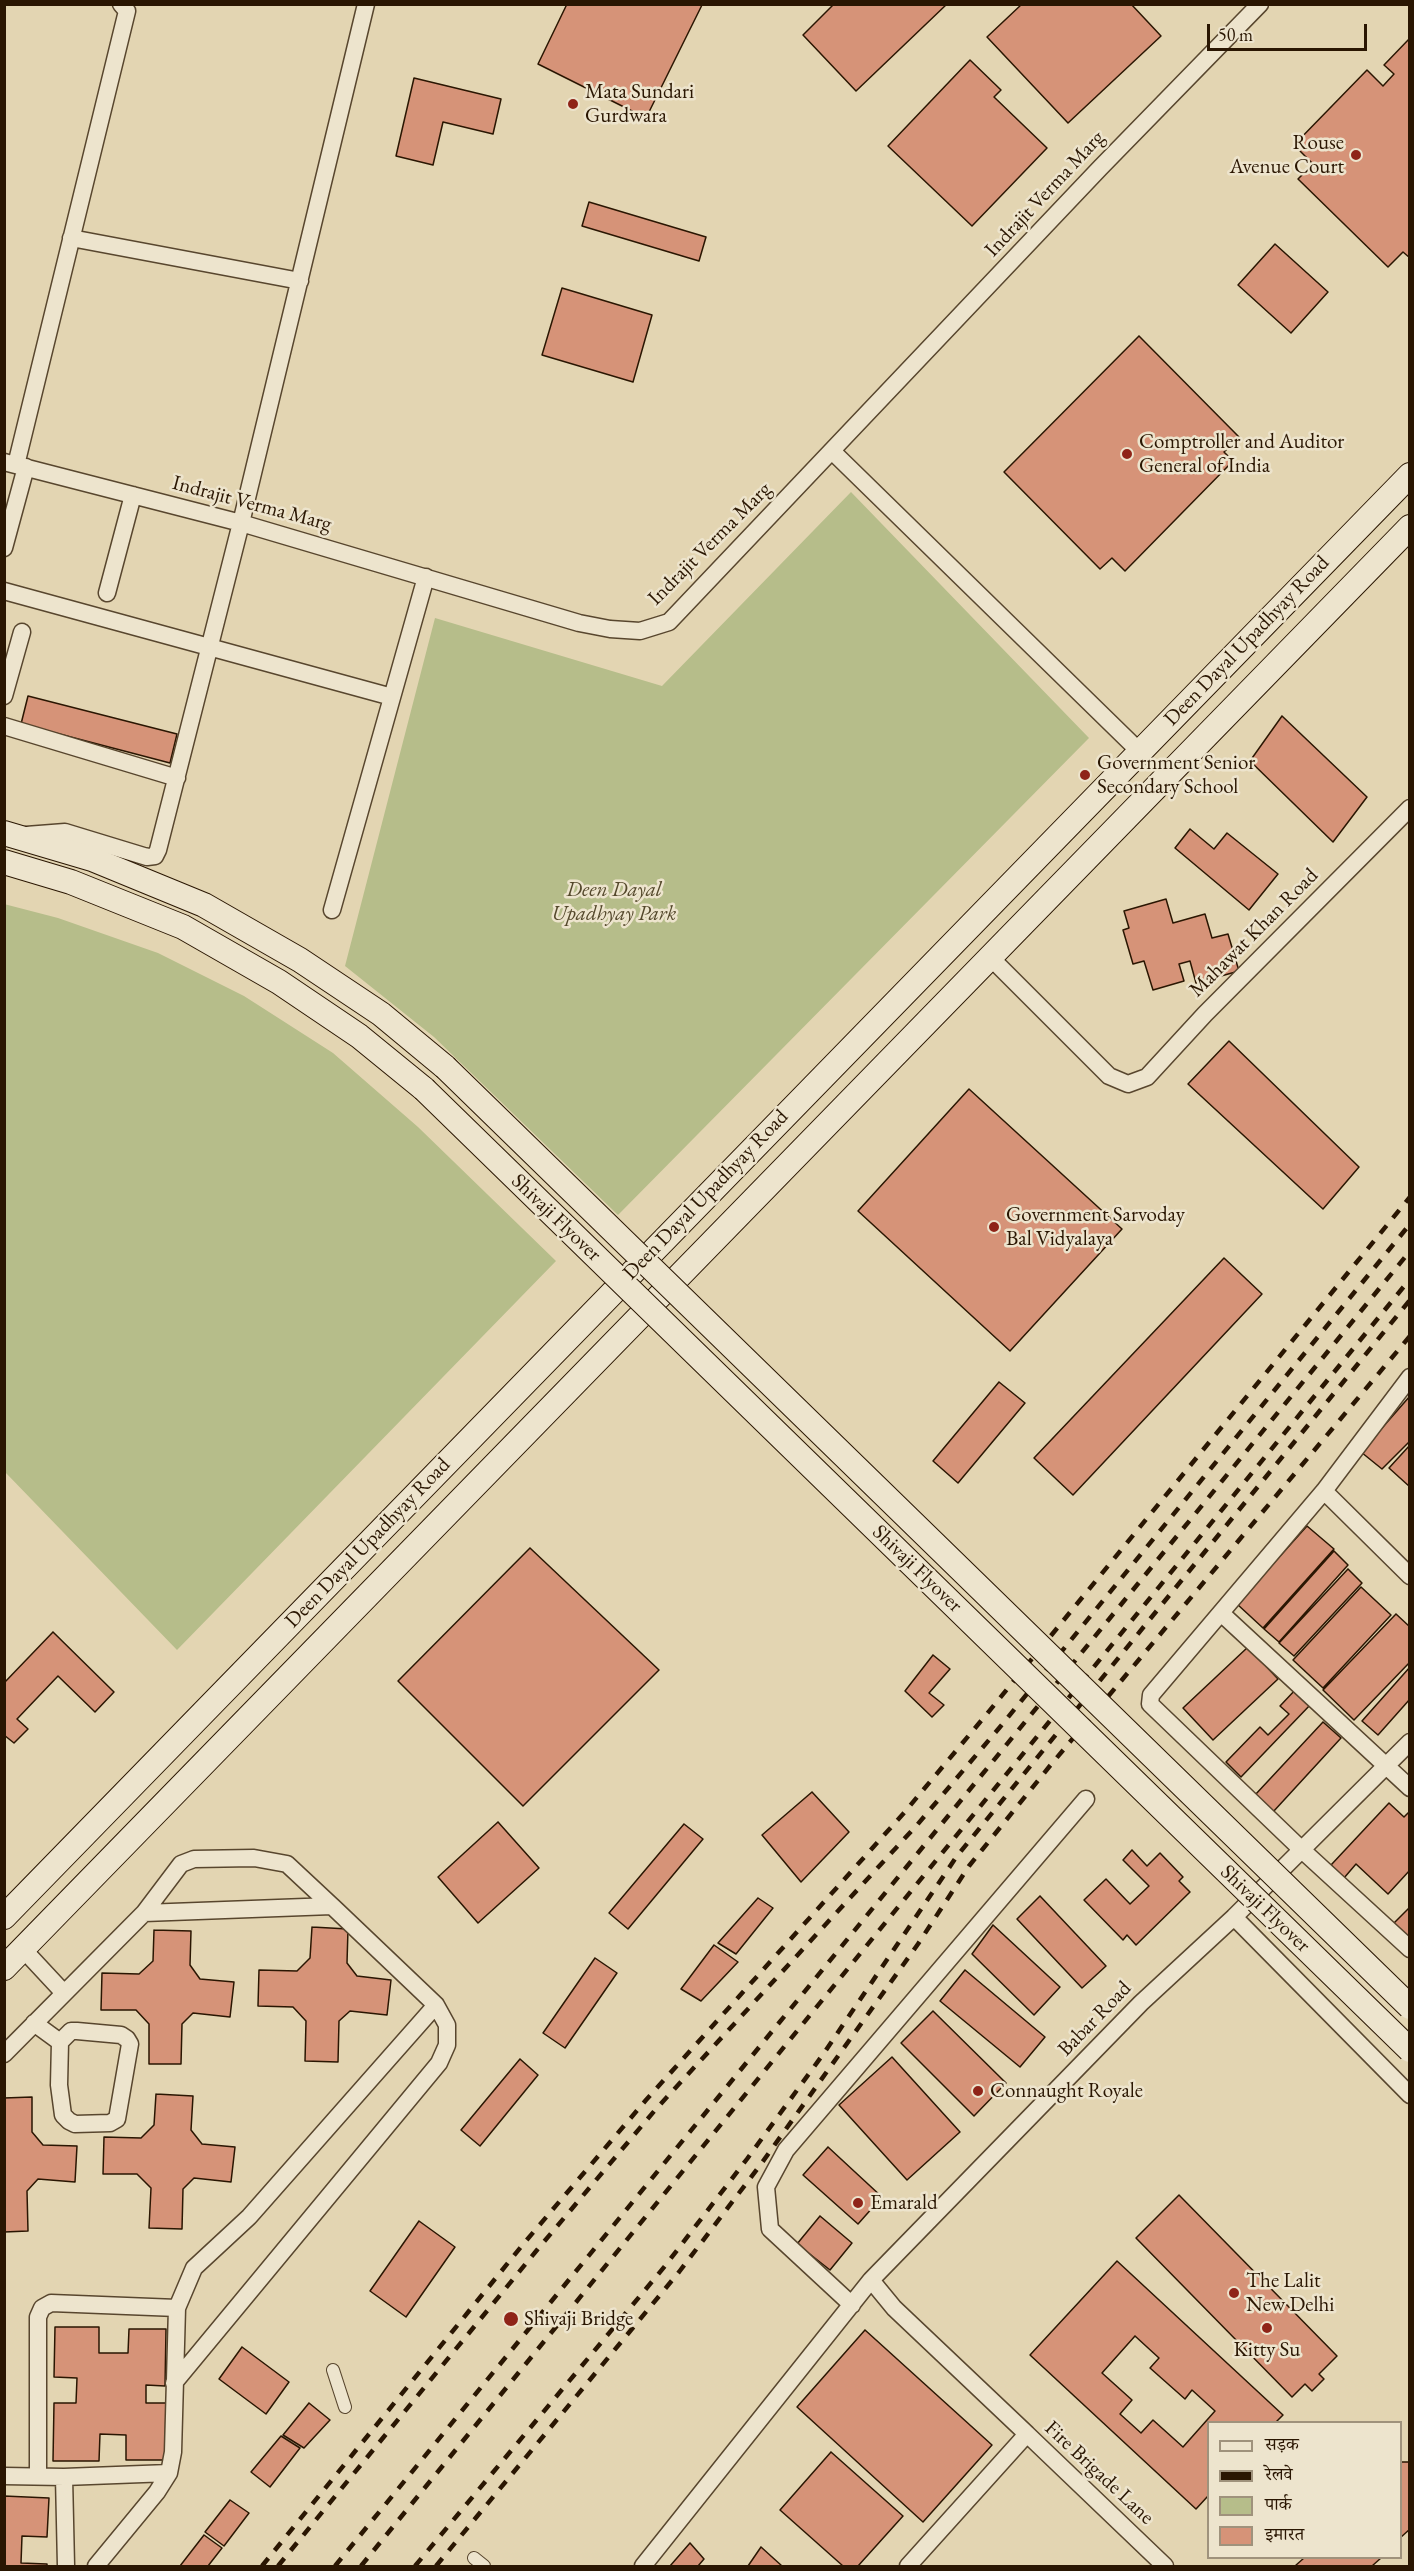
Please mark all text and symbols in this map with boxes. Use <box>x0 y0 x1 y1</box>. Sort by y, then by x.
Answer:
scale bar <box>1210 12 1370 50</box>
text: 50 m <box>1218 23 1253 46</box>
place label: Mata Sundari Gurdwara <box>585 79 694 129</box>
marker: Mata Sundari Gurdwara <box>566 97 580 111</box>
street label: Indrajit Verma Marg <box>980 125 1110 263</box>
place label: Rouse Avenue Court <box>1230 130 1344 180</box>
marker: Rouse Avenue Court <box>1349 148 1363 162</box>
place label: Comptroller and Auditor General of India <box>1139 429 1344 479</box>
marker: Comptroller and Auditor General of India <box>1120 447 1134 461</box>
street label: Indrajit Verma Marg <box>170 471 334 537</box>
street label: Indrajit Verma Marg <box>643 477 777 611</box>
street label: Deen Dayal Upadhyay Road <box>1159 551 1335 731</box>
place label: Government Senior Secondary School <box>1097 750 1255 800</box>
marker: Government Senior Secondary School <box>1078 768 1092 782</box>
street label: Mahawat Khan Road <box>1184 863 1324 1003</box>
park label: Deen Dayal Upadhyay Park <box>552 877 676 927</box>
street label: Deen Dayal Upadhyay Road <box>618 1105 794 1285</box>
street label: Shivaji Flyover <box>506 1169 606 1267</box>
place label: Government Sarvoday Bal Vidyalaya <box>1006 1202 1185 1252</box>
marker: Government Sarvoday Bal Vidyalaya <box>987 1220 1001 1234</box>
street label: Deen Dayal Upadhyay Road <box>280 1453 456 1633</box>
street label: Shivaji Flyover <box>867 1520 967 1618</box>
street label: Shivaji Flyover <box>1215 1860 1315 1958</box>
street label: Babar Road <box>1053 1976 1137 2062</box>
place label: Connaught Royale <box>990 2078 1143 2104</box>
marker: Connaught Royale <box>971 2084 985 2098</box>
place label: Emarald <box>870 2190 938 2216</box>
marker: Emarald <box>851 2196 865 2210</box>
place label: The Lalit New Delhi <box>1246 2268 1334 2318</box>
marker: The Lalit New Delhi <box>1227 2286 1241 2300</box>
place label: Shivaji Bridge <box>524 2306 633 2332</box>
marker: Shivaji Bridge <box>502 2310 520 2328</box>
marker: Kitty Su <box>1260 2321 1274 2335</box>
place label: Kitty Su <box>1234 2337 1300 2363</box>
street label: Fire Brigade Lane <box>1039 2416 1159 2530</box>
legend <box>1207 2421 1402 2559</box>
text: सड़क <box>1265 2432 1299 2455</box>
text: रेलवे <box>1265 2462 1293 2485</box>
text: पार्क <box>1265 2492 1292 2515</box>
text: इमारत <box>1265 2522 1304 2545</box>

